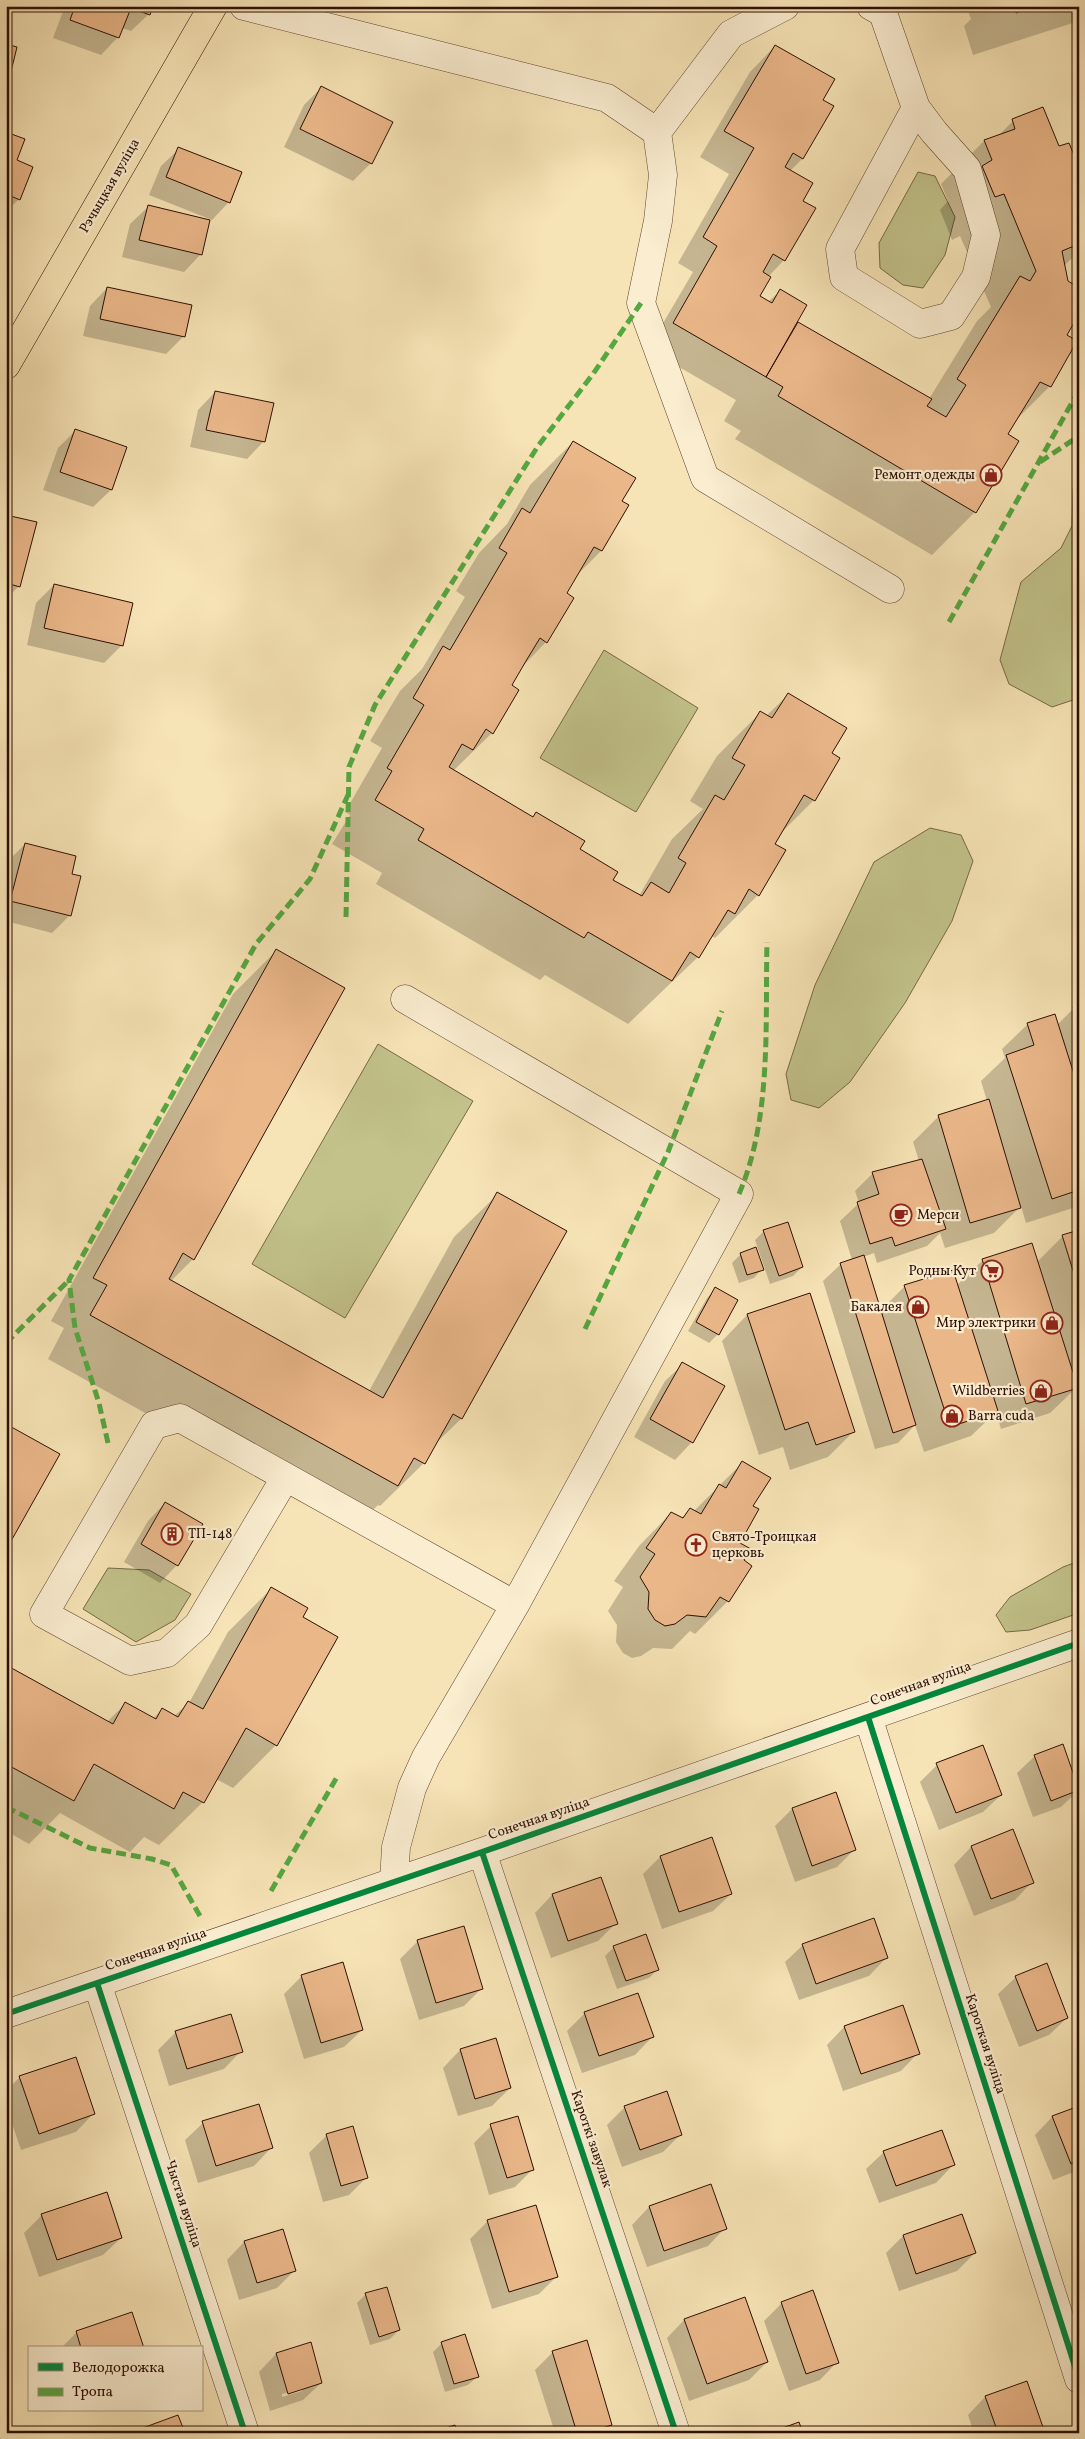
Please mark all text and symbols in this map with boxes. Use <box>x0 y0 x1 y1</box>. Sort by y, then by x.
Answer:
street label: Рэчыцкая вуліца <box>75 135 145 237</box>
shop icon: Ремонт одежды <box>979 463 1003 487</box>
place label: Ремонт одежды <box>874 466 975 485</box>
cafe icon: Мерси <box>889 1203 913 1227</box>
place label: Мерси <box>917 1206 960 1225</box>
supermarket icon: Родны Кут <box>980 1259 1004 1283</box>
place label: Родны Кут <box>908 1262 976 1281</box>
shop icon: Бакалея <box>906 1295 930 1319</box>
place label: Бакалея <box>850 1298 902 1317</box>
shop icon: Мир электрики <box>1040 1311 1064 1335</box>
place label: Мир электрики <box>936 1314 1036 1333</box>
shop icon: Wildberries <box>1029 1379 1053 1403</box>
place label: Wildberries <box>952 1382 1025 1401</box>
shop icon: Barra cuda <box>940 1404 964 1428</box>
place label: Barra cuda <box>968 1407 1034 1426</box>
building icon: ТП-148 <box>160 1522 184 1546</box>
place label: ТП-148 <box>188 1525 232 1544</box>
place label: Свято-Троицкая церковь <box>712 1528 817 1563</box>
church icon: Свято-Троицкая церковь <box>684 1533 708 1557</box>
street label: Сонечная вуліца <box>868 1657 974 1711</box>
street label: Сонечная вуліца <box>486 1793 592 1845</box>
street label: Сонечная вуліца <box>103 1924 209 1976</box>
street label: Кароткая вуліца <box>960 1992 1010 2096</box>
street label: Кароткі завулак <box>565 2088 617 2191</box>
street label: Чыстая вуліца <box>160 2158 206 2250</box>
legend <box>28 2346 202 2412</box>
text: Велодорожка <box>72 2358 165 2379</box>
text: Тропа <box>72 2382 113 2403</box>

